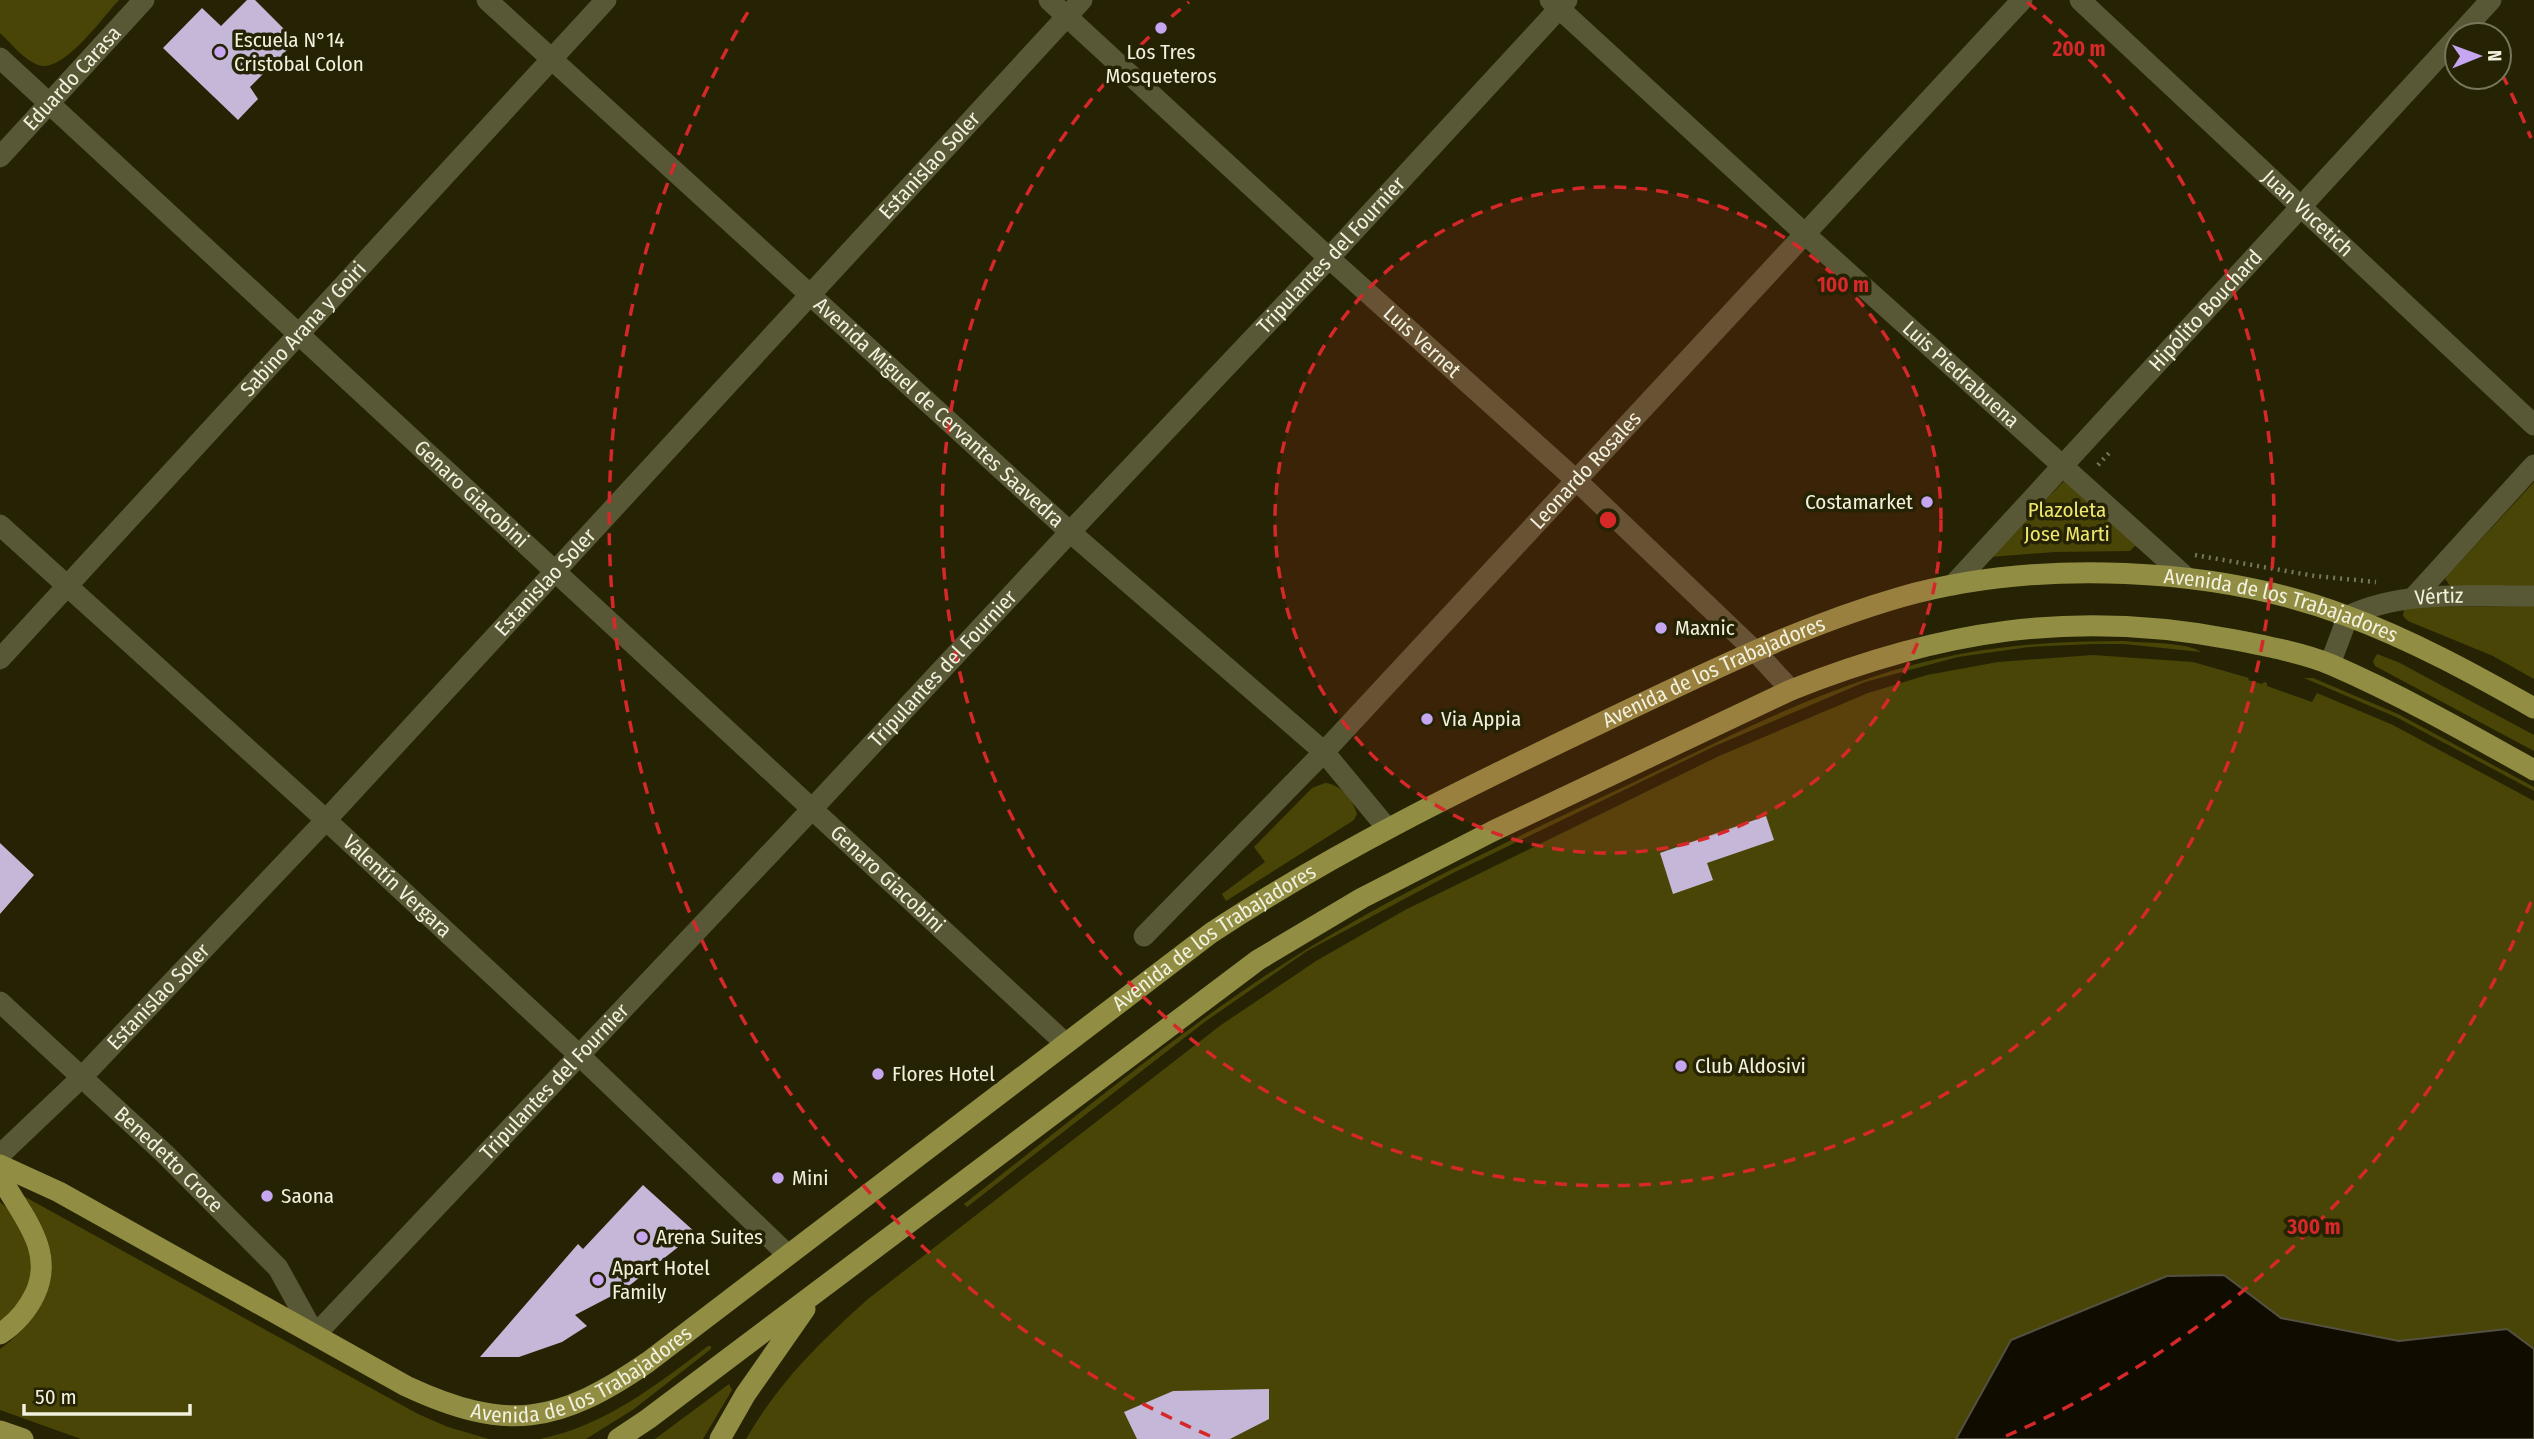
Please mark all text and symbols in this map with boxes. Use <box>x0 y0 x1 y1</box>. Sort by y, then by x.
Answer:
street label: Eduardo Carasa <box>18 20 127 136</box>
marker: Los Tres Mosqueteros <box>1153 20 1169 36</box>
north arrow <box>2443 21 2513 91</box>
place label: Escuela N°14 Cristobal Colon <box>234 27 364 77</box>
text: 200 m <box>2051 36 2106 62</box>
place label: Los Tres Mosqueteros <box>1105 39 1217 89</box>
marker: Escuela N°14 Cristobal Colon <box>212 44 228 60</box>
text: N <box>2483 50 2506 62</box>
street label: Estanislao Soler <box>873 105 986 225</box>
street label: Juan Vucetich <box>2257 164 2359 262</box>
street label: Tripulantes del Fournier <box>1251 171 1411 339</box>
street label: Hipólito Bouchard <box>2143 244 2268 377</box>
street label: Sabino Arana y Goiri <box>235 256 372 402</box>
text: 100 m <box>1817 272 1869 298</box>
street label: Avenida Miguel de Cervantes Saavedra <box>809 292 1070 533</box>
street label: Luis Vernet <box>1378 300 1466 383</box>
street label: Luis Piedrabuena <box>1897 315 2025 434</box>
street label: Leonardo Rosales <box>1525 406 1647 534</box>
street label: Genaro Giacobini <box>409 435 534 553</box>
place label: Costamarket <box>1805 489 1913 515</box>
marker: Costamarket <box>1919 494 1935 510</box>
park label: Plazoleta Jose Marti <box>2024 497 2110 547</box>
centre of rings <box>1596 508 1620 532</box>
street label: Estanislao Soler <box>489 522 602 642</box>
street label: Avenida de los Trabajadores <box>2163 563 2402 648</box>
street label: Vértiz <box>2414 583 2463 611</box>
street label: Tripulantes del Fournier <box>863 584 1023 753</box>
street label: Avenida de los Trabajadores <box>1598 611 1829 733</box>
place label: Maxnic <box>1675 615 1735 641</box>
marker: Maxnic <box>1653 620 1669 636</box>
place label: Via Appia <box>1441 706 1521 732</box>
marker: Via Appia <box>1419 711 1435 727</box>
street label: Genaro Giacobini <box>825 820 950 938</box>
street label: Valentín Vergara <box>337 829 457 943</box>
street label: Avenida de los Trabajadores <box>1107 858 1321 1017</box>
street label: Estanislao Soler <box>102 937 216 1055</box>
street label: Tripulantes del Fournier <box>474 997 635 1165</box>
place label: Club Aldosivi <box>1695 1053 1806 1079</box>
marker: Club Aldosivi <box>1673 1058 1689 1074</box>
place label: Flores Hotel <box>892 1061 995 1087</box>
marker: Flores Hotel <box>870 1066 886 1082</box>
street label: Benedetto Croce <box>109 1101 229 1218</box>
place label: Mini <box>792 1165 829 1191</box>
marker: Mini <box>770 1170 786 1186</box>
place label: Saona <box>281 1183 334 1209</box>
marker: Saona <box>259 1188 275 1204</box>
text: 300 m <box>2286 1214 2341 1240</box>
place label: Arena Suites <box>656 1224 763 1250</box>
marker: Arena Suites <box>634 1229 650 1245</box>
place label: Apart Hotel Family <box>612 1255 710 1305</box>
marker: Apart Hotel Family <box>590 1272 606 1288</box>
street label: Avenida de los Trabajadores <box>469 1320 697 1429</box>
scale bar <box>24 1372 191 1416</box>
text: 50 m <box>35 1384 77 1410</box>

